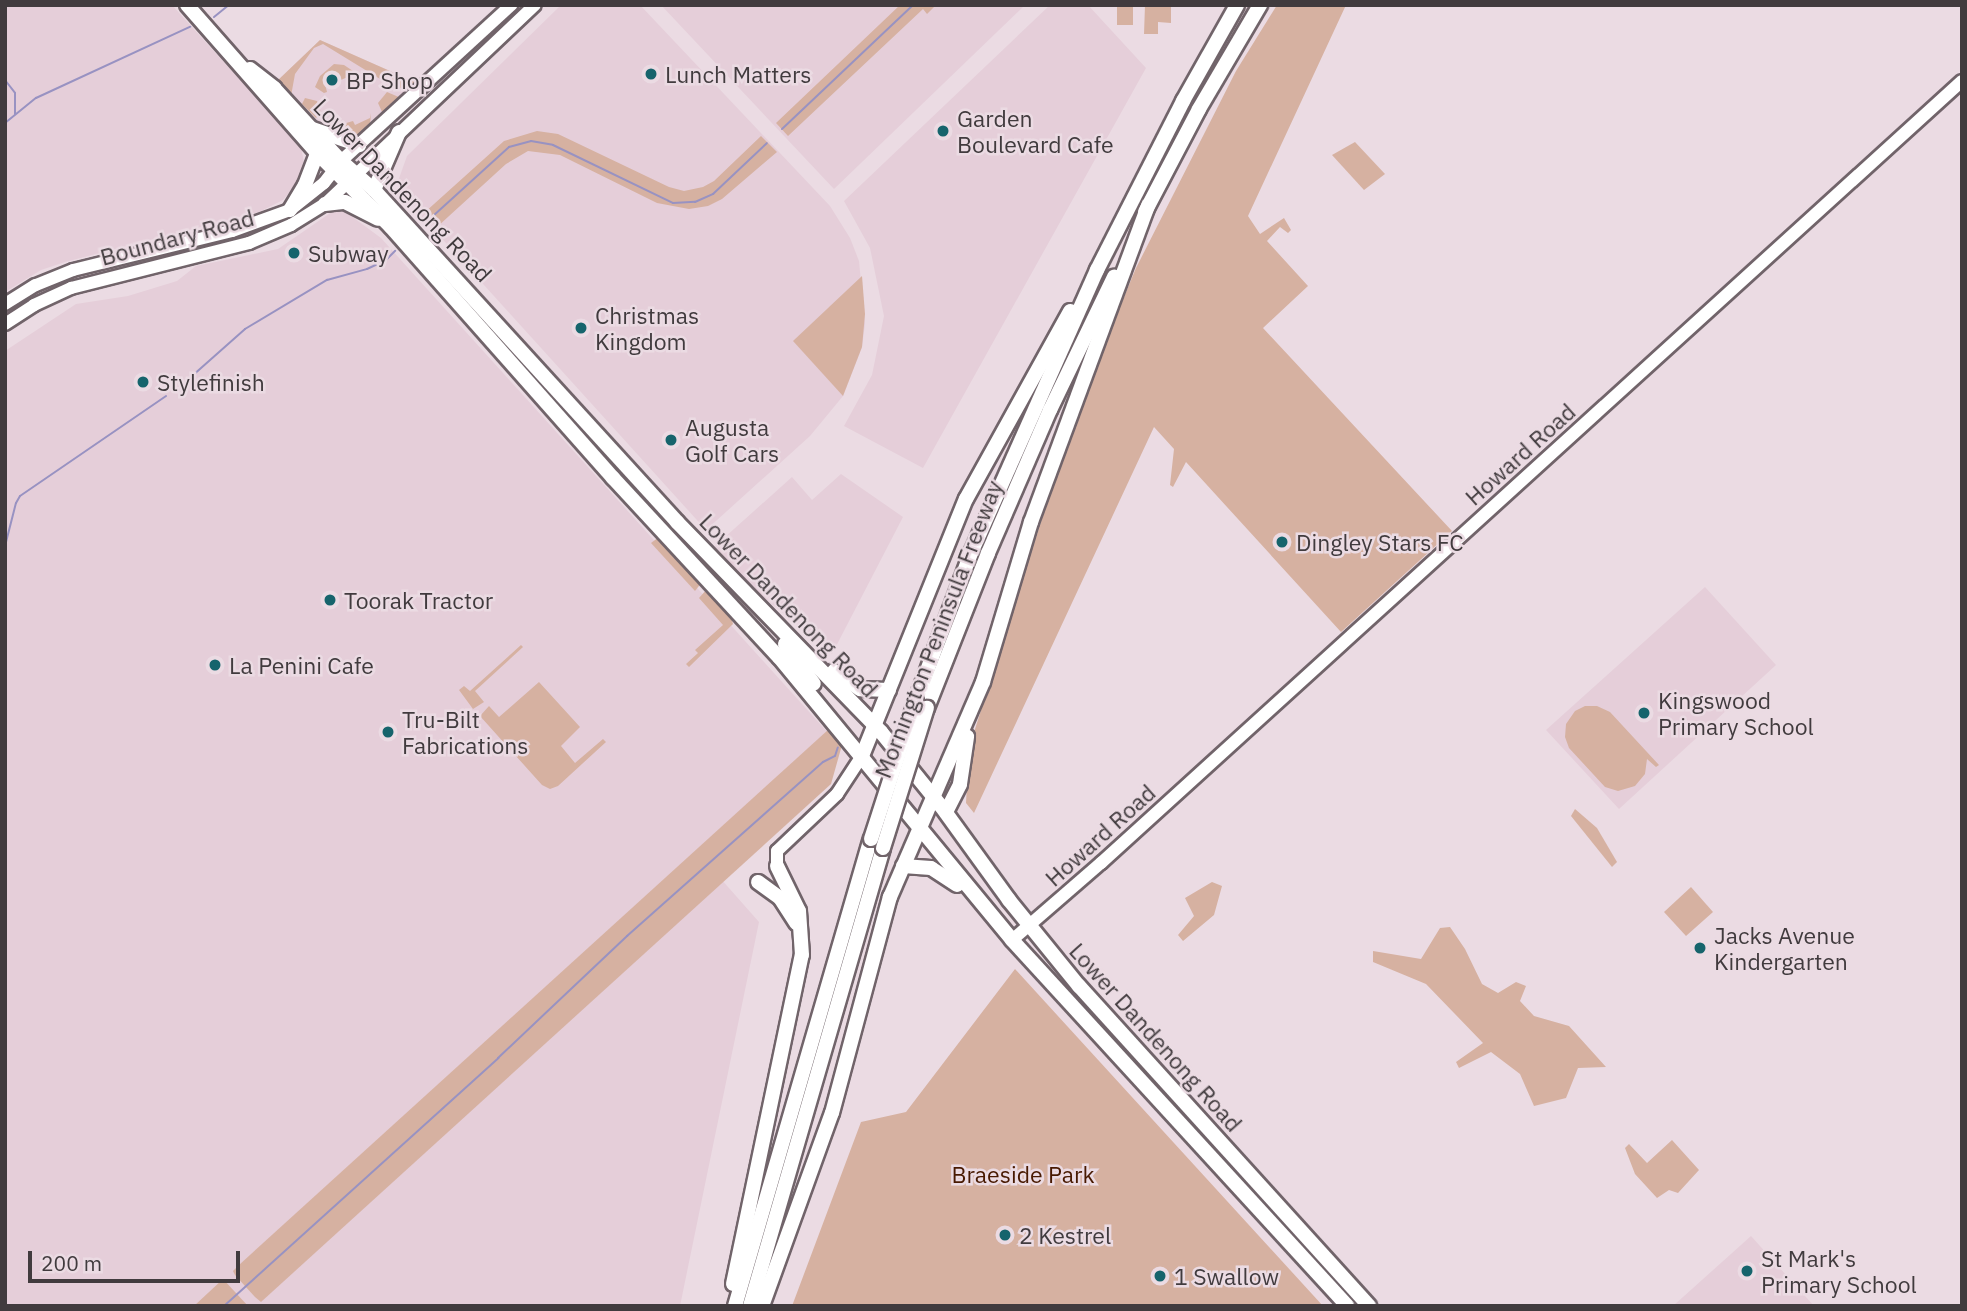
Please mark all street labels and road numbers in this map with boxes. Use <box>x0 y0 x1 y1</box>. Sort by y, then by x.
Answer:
street label: Lower Dandenong Road <box>308 93 498 287</box>
street label: Boundary Road <box>97 203 257 271</box>
street label: Howard Road <box>1459 397 1581 511</box>
street label: Mornington Peninsula Freeway <box>868 476 1008 782</box>
street label: Lower Dandenong Road <box>694 508 884 702</box>
street label: Howard Road <box>1039 778 1161 892</box>
street label: Lower Dandenong Road <box>1064 937 1248 1137</box>

